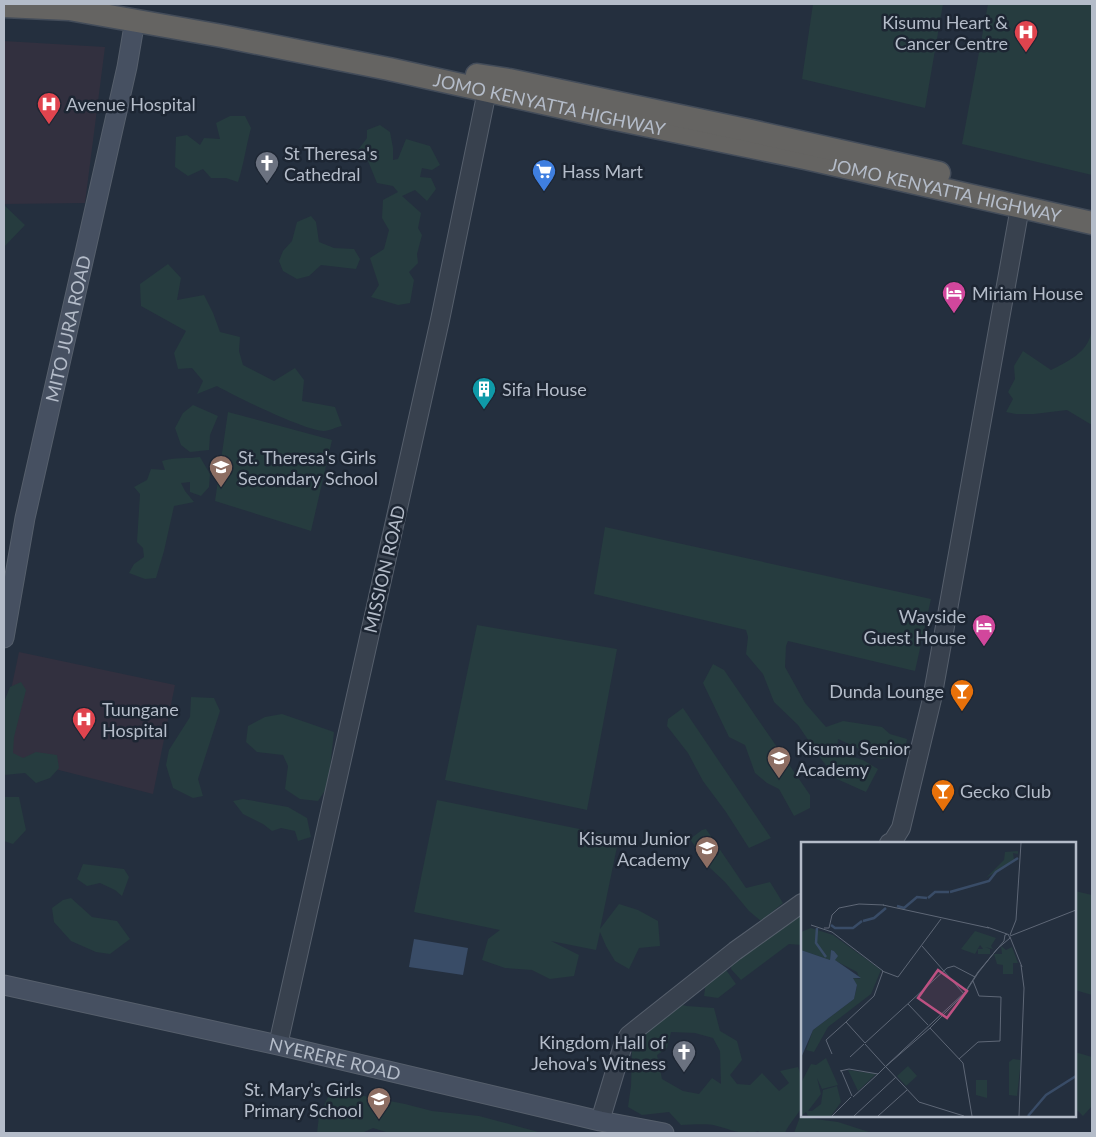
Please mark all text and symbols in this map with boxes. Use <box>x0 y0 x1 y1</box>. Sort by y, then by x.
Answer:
place label: Kisumu Heart & Cancer Centre <box>882 11 1008 54</box>
hospital icon: Kisumu Heart & Cancer Centre <box>1013 19 1039 53</box>
street label: JOMO KENYATTA HIGHWAY <box>432 68 668 140</box>
hospital icon: Avenue Hospital <box>36 91 62 125</box>
place label: Avenue Hospital <box>66 93 196 115</box>
place label: St Theresa's Cathedral <box>284 142 378 185</box>
church icon: St Theresa's Cathedral <box>254 150 280 184</box>
street label: JOMO KENYATTA HIGHWAY <box>827 153 1064 227</box>
supermarket icon: Hass Mart <box>531 158 557 192</box>
place label: Hass Mart <box>562 160 644 182</box>
street label: MITO JURA ROAD <box>41 253 95 404</box>
hotel icon: Miriam House <box>941 280 967 314</box>
place label: Miriam House <box>972 282 1083 304</box>
building icon: Sifa House <box>471 376 497 410</box>
place label: Sifa House <box>502 378 587 400</box>
place label: St. Theresa's Girls Secondary School <box>238 446 378 489</box>
school or university icon: St. Theresa's Girls Secondary School <box>208 454 234 488</box>
street label: MISSION ROAD <box>359 503 409 635</box>
place label: Wayside Guest House <box>864 605 966 648</box>
hotel icon: Wayside Guest House <box>971 613 997 647</box>
bar icon: Dunda Lounge <box>949 678 975 712</box>
place label: Dunda Lounge <box>829 680 944 702</box>
place label: Tuungane Hospital <box>102 698 179 741</box>
hospital icon: Tuungane Hospital <box>71 706 97 740</box>
place label: Kisumu Senior Academy <box>796 737 910 780</box>
school or university icon: Kisumu Senior Academy <box>766 745 792 779</box>
bar icon: Gecko Club <box>930 778 956 812</box>
place label: Gecko Club <box>960 780 1051 802</box>
place label: Kisumu Junior Academy <box>578 827 691 870</box>
school or university icon: Kisumu Junior Academy <box>694 835 720 869</box>
inset map <box>801 842 1076 1117</box>
place label: Kingdom Hall of Jehova's Witness <box>531 1031 667 1074</box>
street label: NYERERE ROAD <box>267 1032 403 1085</box>
church icon: Kingdom Hall of Jehova's Witness <box>671 1039 697 1073</box>
place label: St. Mary's Girls Primary School <box>244 1078 362 1121</box>
school or university icon: St. Mary's Girls Primary School <box>366 1086 392 1120</box>

